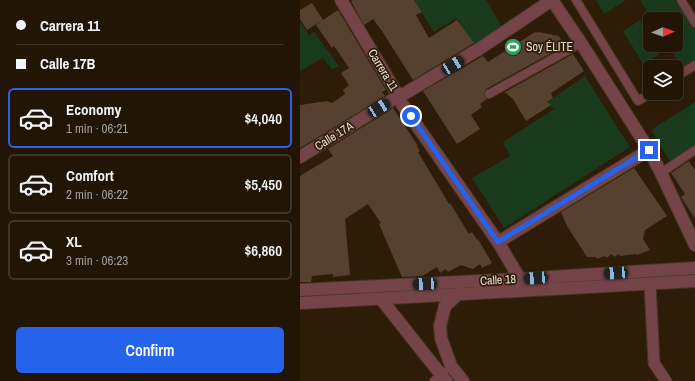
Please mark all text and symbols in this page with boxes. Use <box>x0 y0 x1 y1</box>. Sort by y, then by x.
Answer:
north arrow <box>643 12 683 52</box>
map controls <box>643 12 683 100</box>
text: Carrera 11 <box>40 15 100 36</box>
sports icon: Soy ÉLITE <box>503 37 523 57</box>
place label: Soy ÉLITE <box>526 39 573 55</box>
street label: Carrera 11 <box>364 46 402 94</box>
text: Calle 17B <box>40 53 95 74</box>
car <box>440 54 466 76</box>
button: layers <box>643 60 683 100</box>
car <box>366 97 392 119</box>
text: Economy <box>66 99 121 120</box>
icon: car <box>18 100 54 136</box>
route start <box>402 107 420 125</box>
text: $4,040 <box>244 108 282 129</box>
street label: Calle 17A <box>312 118 357 154</box>
text: 1 min · 06:21 <box>66 120 128 137</box>
route end <box>640 141 658 159</box>
text: Comfort <box>66 165 114 186</box>
icon: car <box>18 166 54 202</box>
text: $5,450 <box>244 174 282 195</box>
text: 2 min · 06:22 <box>66 186 128 203</box>
text: XL <box>66 231 82 252</box>
icon: car <box>18 232 54 268</box>
text: $6,860 <box>244 240 282 261</box>
text: 3 min · 06:23 <box>66 252 128 269</box>
car <box>604 266 628 280</box>
street label: Calle 18 <box>480 271 516 289</box>
car <box>524 271 548 285</box>
car <box>413 277 437 291</box>
button: Confirm <box>16 327 284 373</box>

